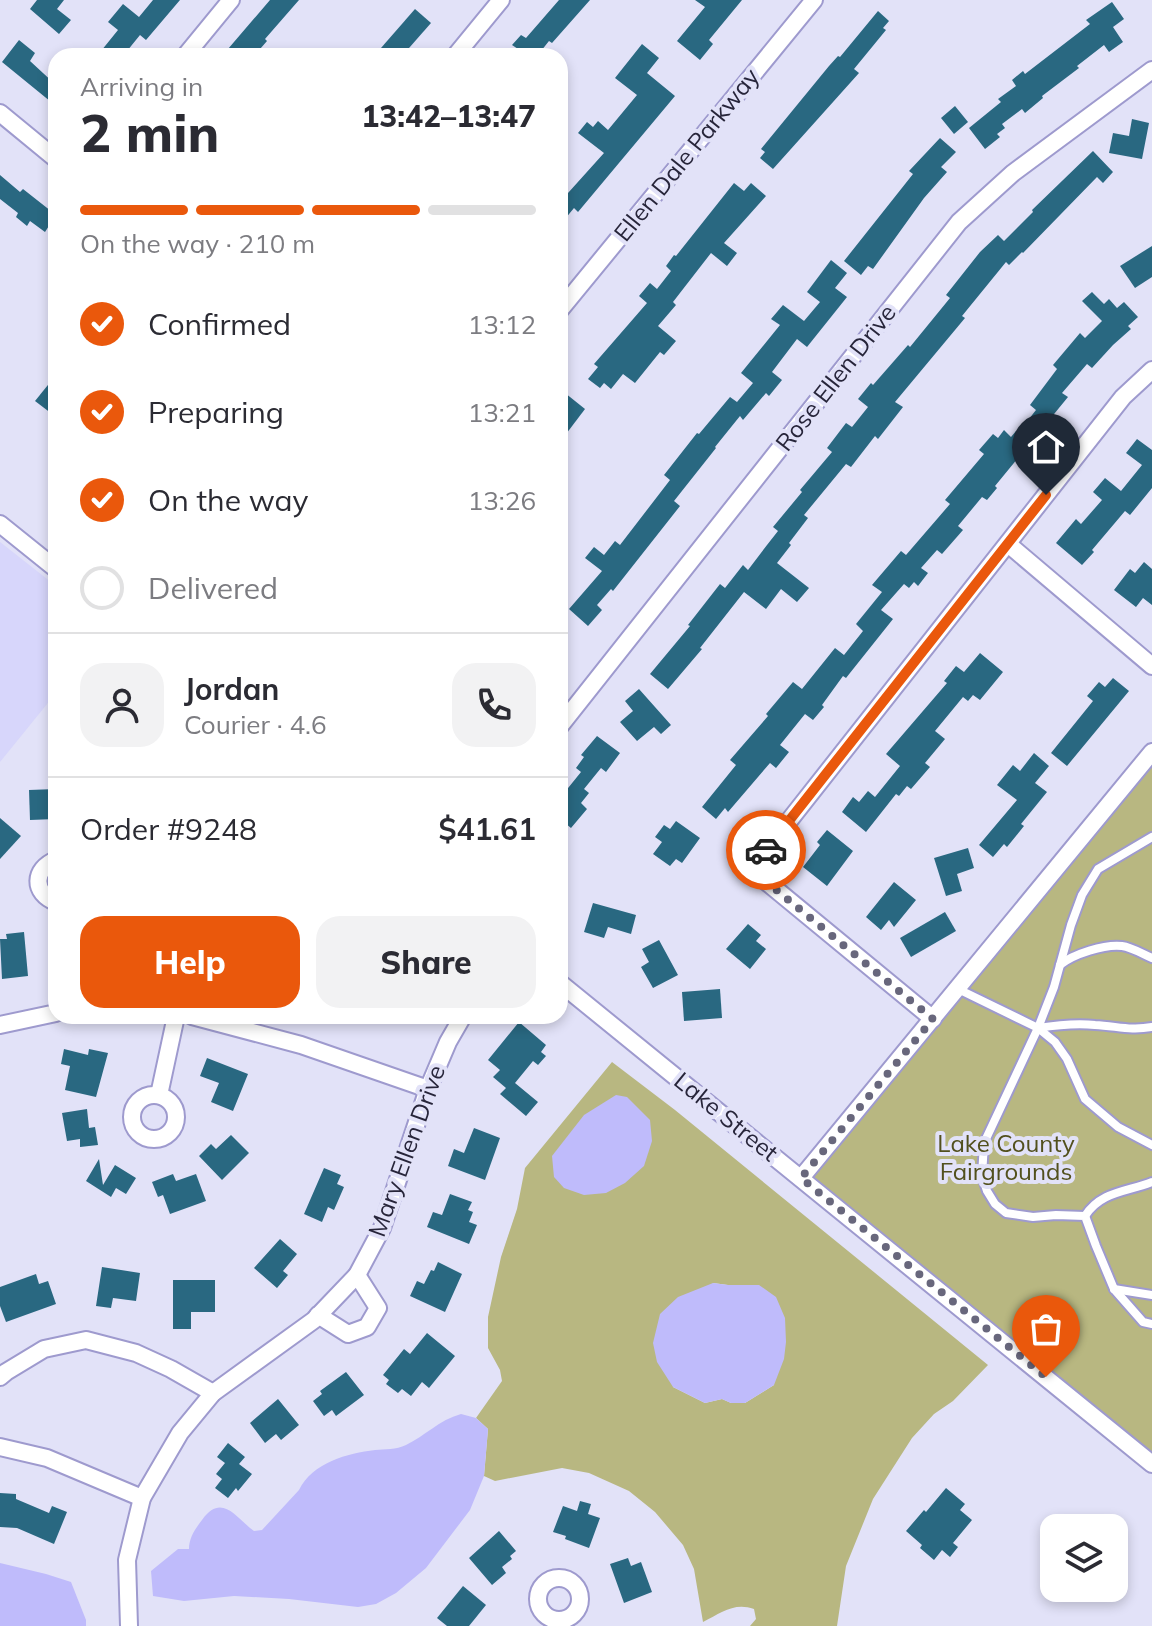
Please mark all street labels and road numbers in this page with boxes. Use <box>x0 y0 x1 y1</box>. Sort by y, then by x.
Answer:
street label: Ellen Dale Parkway <box>607 62 765 247</box>
street label: Rose Ellen Drive <box>769 298 902 457</box>
street label: Mary Ellen Drive <box>361 1061 451 1241</box>
street label: Lake Street <box>669 1065 785 1167</box>

